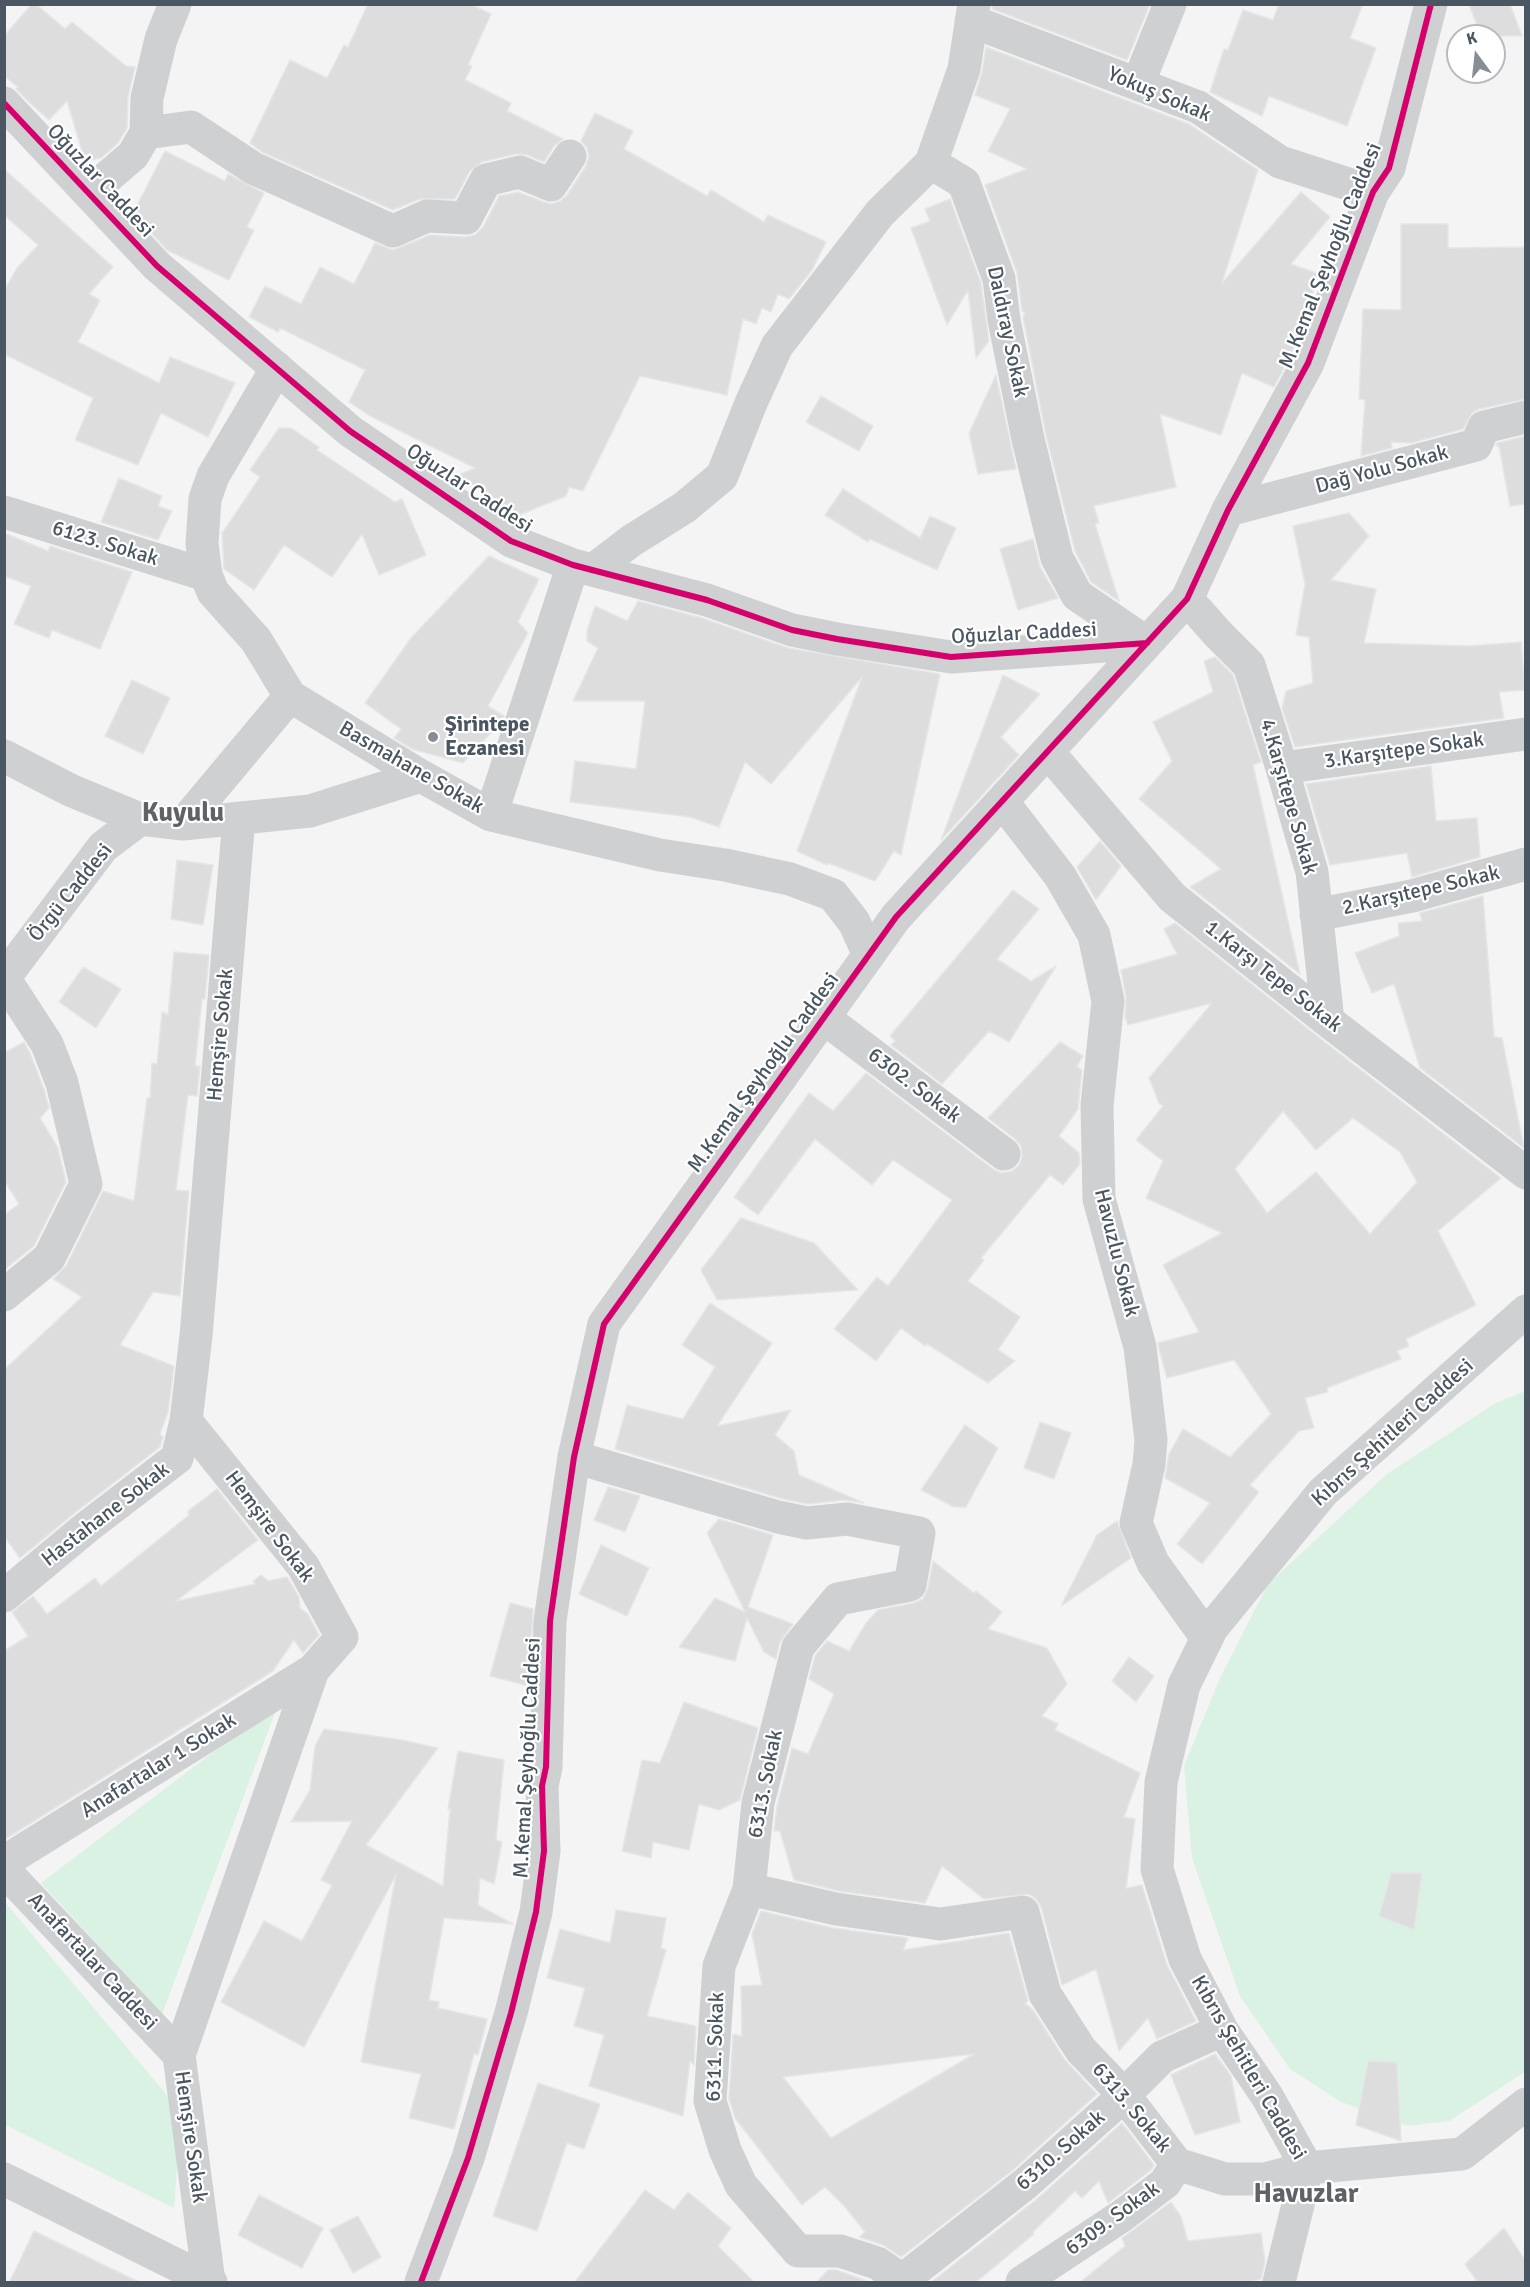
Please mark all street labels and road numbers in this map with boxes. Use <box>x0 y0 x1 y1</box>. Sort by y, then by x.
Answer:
street label: Yokuş Sokak <box>1103 62 1215 128</box>
street label: Oğuzlar Caddesi <box>41 119 159 243</box>
street label: M.Kemal Şeyhoğlu Caddesi <box>1274 139 1388 373</box>
street label: Daldıray Sokak <box>981 264 1033 400</box>
street label: Oğuzlar Caddesi <box>401 439 537 539</box>
street label: Dağ Yolu Sokak <box>1313 440 1451 500</box>
street label: 6123. Sokak <box>49 516 161 572</box>
street label: Oğuzlar Caddesi <box>951 618 1097 650</box>
street label: Basmahane Sokak <box>334 716 488 820</box>
street label: 4.Karşıtepe Sokak <box>1254 716 1322 878</box>
street label: 3.Karşıtepe Sokak <box>1323 727 1485 775</box>
street label: Örgü Caddesi <box>24 839 118 947</box>
street label: 2.Karşıtepe Sokak <box>1340 861 1502 921</box>
street label: 1.Karşı Tepe Sokak <box>1199 916 1347 1038</box>
street label: Hemşire Sokak <box>203 968 239 1102</box>
street label: M.Kemal Şeyhoğlu Caddesi <box>683 968 845 1178</box>
street label: 6302. Sokak <box>863 1043 965 1129</box>
street label: Havuzlu Sokak <box>1088 1186 1144 1320</box>
street label: Kıbrıs Şehitleri Caddesi <box>1307 1354 1479 1512</box>
street label: Hastahane Sokak <box>37 1457 175 1573</box>
street label: Hemşire Sokak <box>219 1466 319 1588</box>
street label: M.Kemal Şeyhoğlu Caddesi <box>509 1637 547 1879</box>
street label: Anafartalar 1 Sokak <box>77 1708 241 1824</box>
street label: 6313. Sokak <box>743 1728 789 1840</box>
street label: Anafartalar Caddesi <box>22 1888 162 2036</box>
street label: Kıbrıs Şehitleri Caddesi <box>1185 1971 1311 2165</box>
street label: 6311. Sokak <box>701 1992 731 2102</box>
street label: 6313. Sokak <box>1086 2058 1176 2158</box>
street label: Hemşire Sokak <box>168 2069 212 2205</box>
street label: 6310. Sokak <box>1011 2105 1111 2197</box>
street label: 6309. Sokak <box>1061 2177 1165 2261</box>

